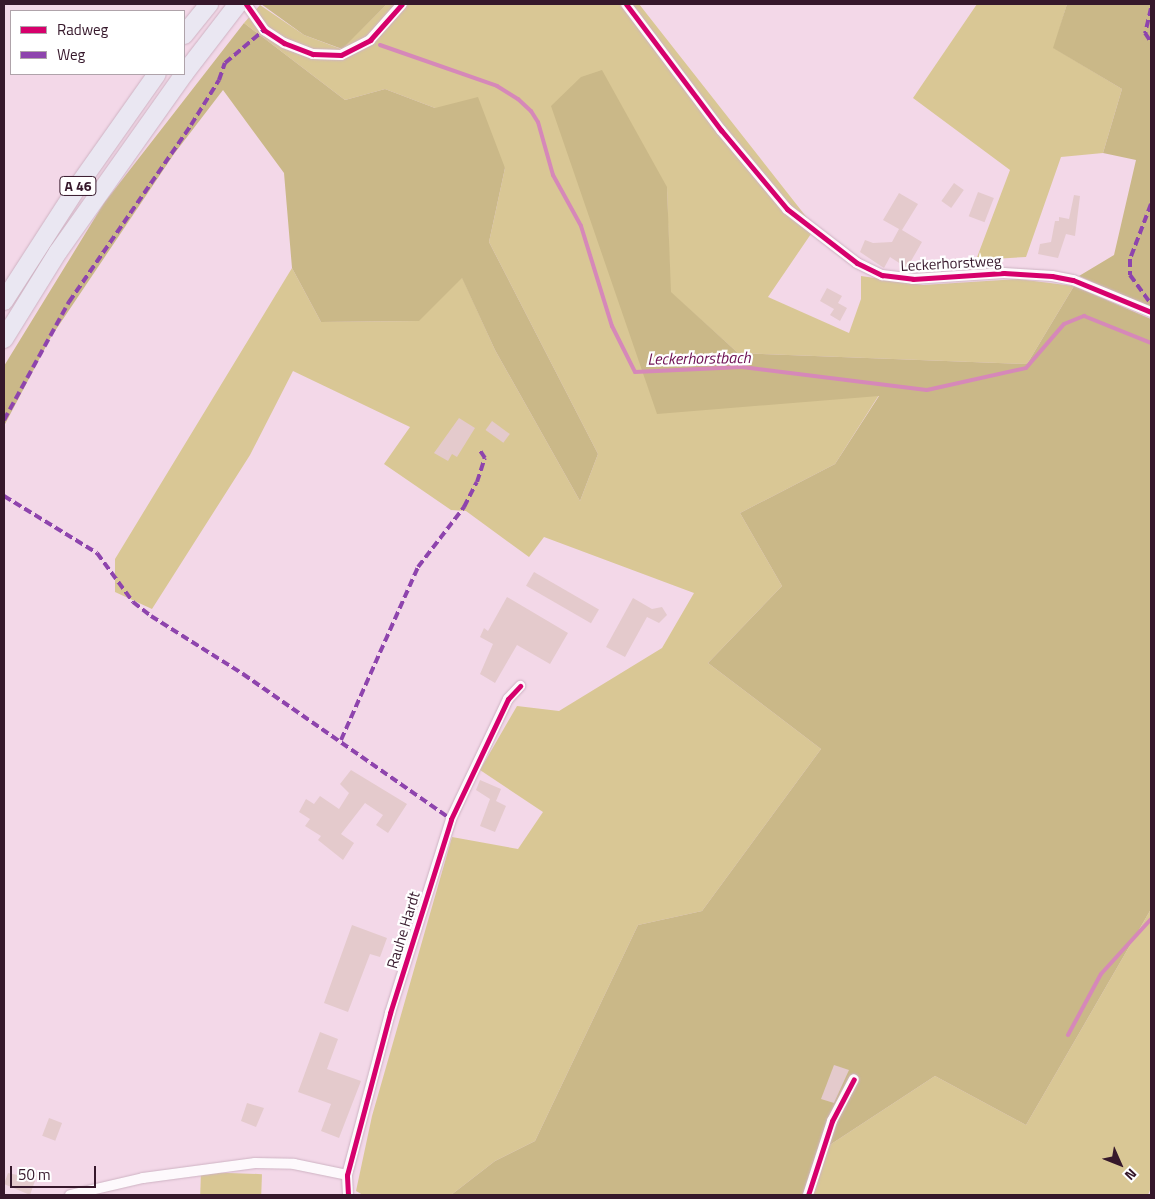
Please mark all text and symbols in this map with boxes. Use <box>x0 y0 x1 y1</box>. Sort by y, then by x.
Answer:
legend <box>10 10 185 75</box>
text: Radweg <box>57 18 108 41</box>
text: Weg <box>57 43 85 66</box>
road number: A 46 <box>59 175 97 198</box>
street label: Leckerhorstweg <box>900 251 1002 275</box>
water label: Leckerhorstbach <box>647 348 751 368</box>
street label: Rauhe Hardt <box>383 889 423 971</box>
north arrow <box>1095 1139 1145 1189</box>
scale bar <box>12 1156 99 1188</box>
text: 50 m <box>18 1163 51 1186</box>
text: N <box>1120 1164 1142 1186</box>

